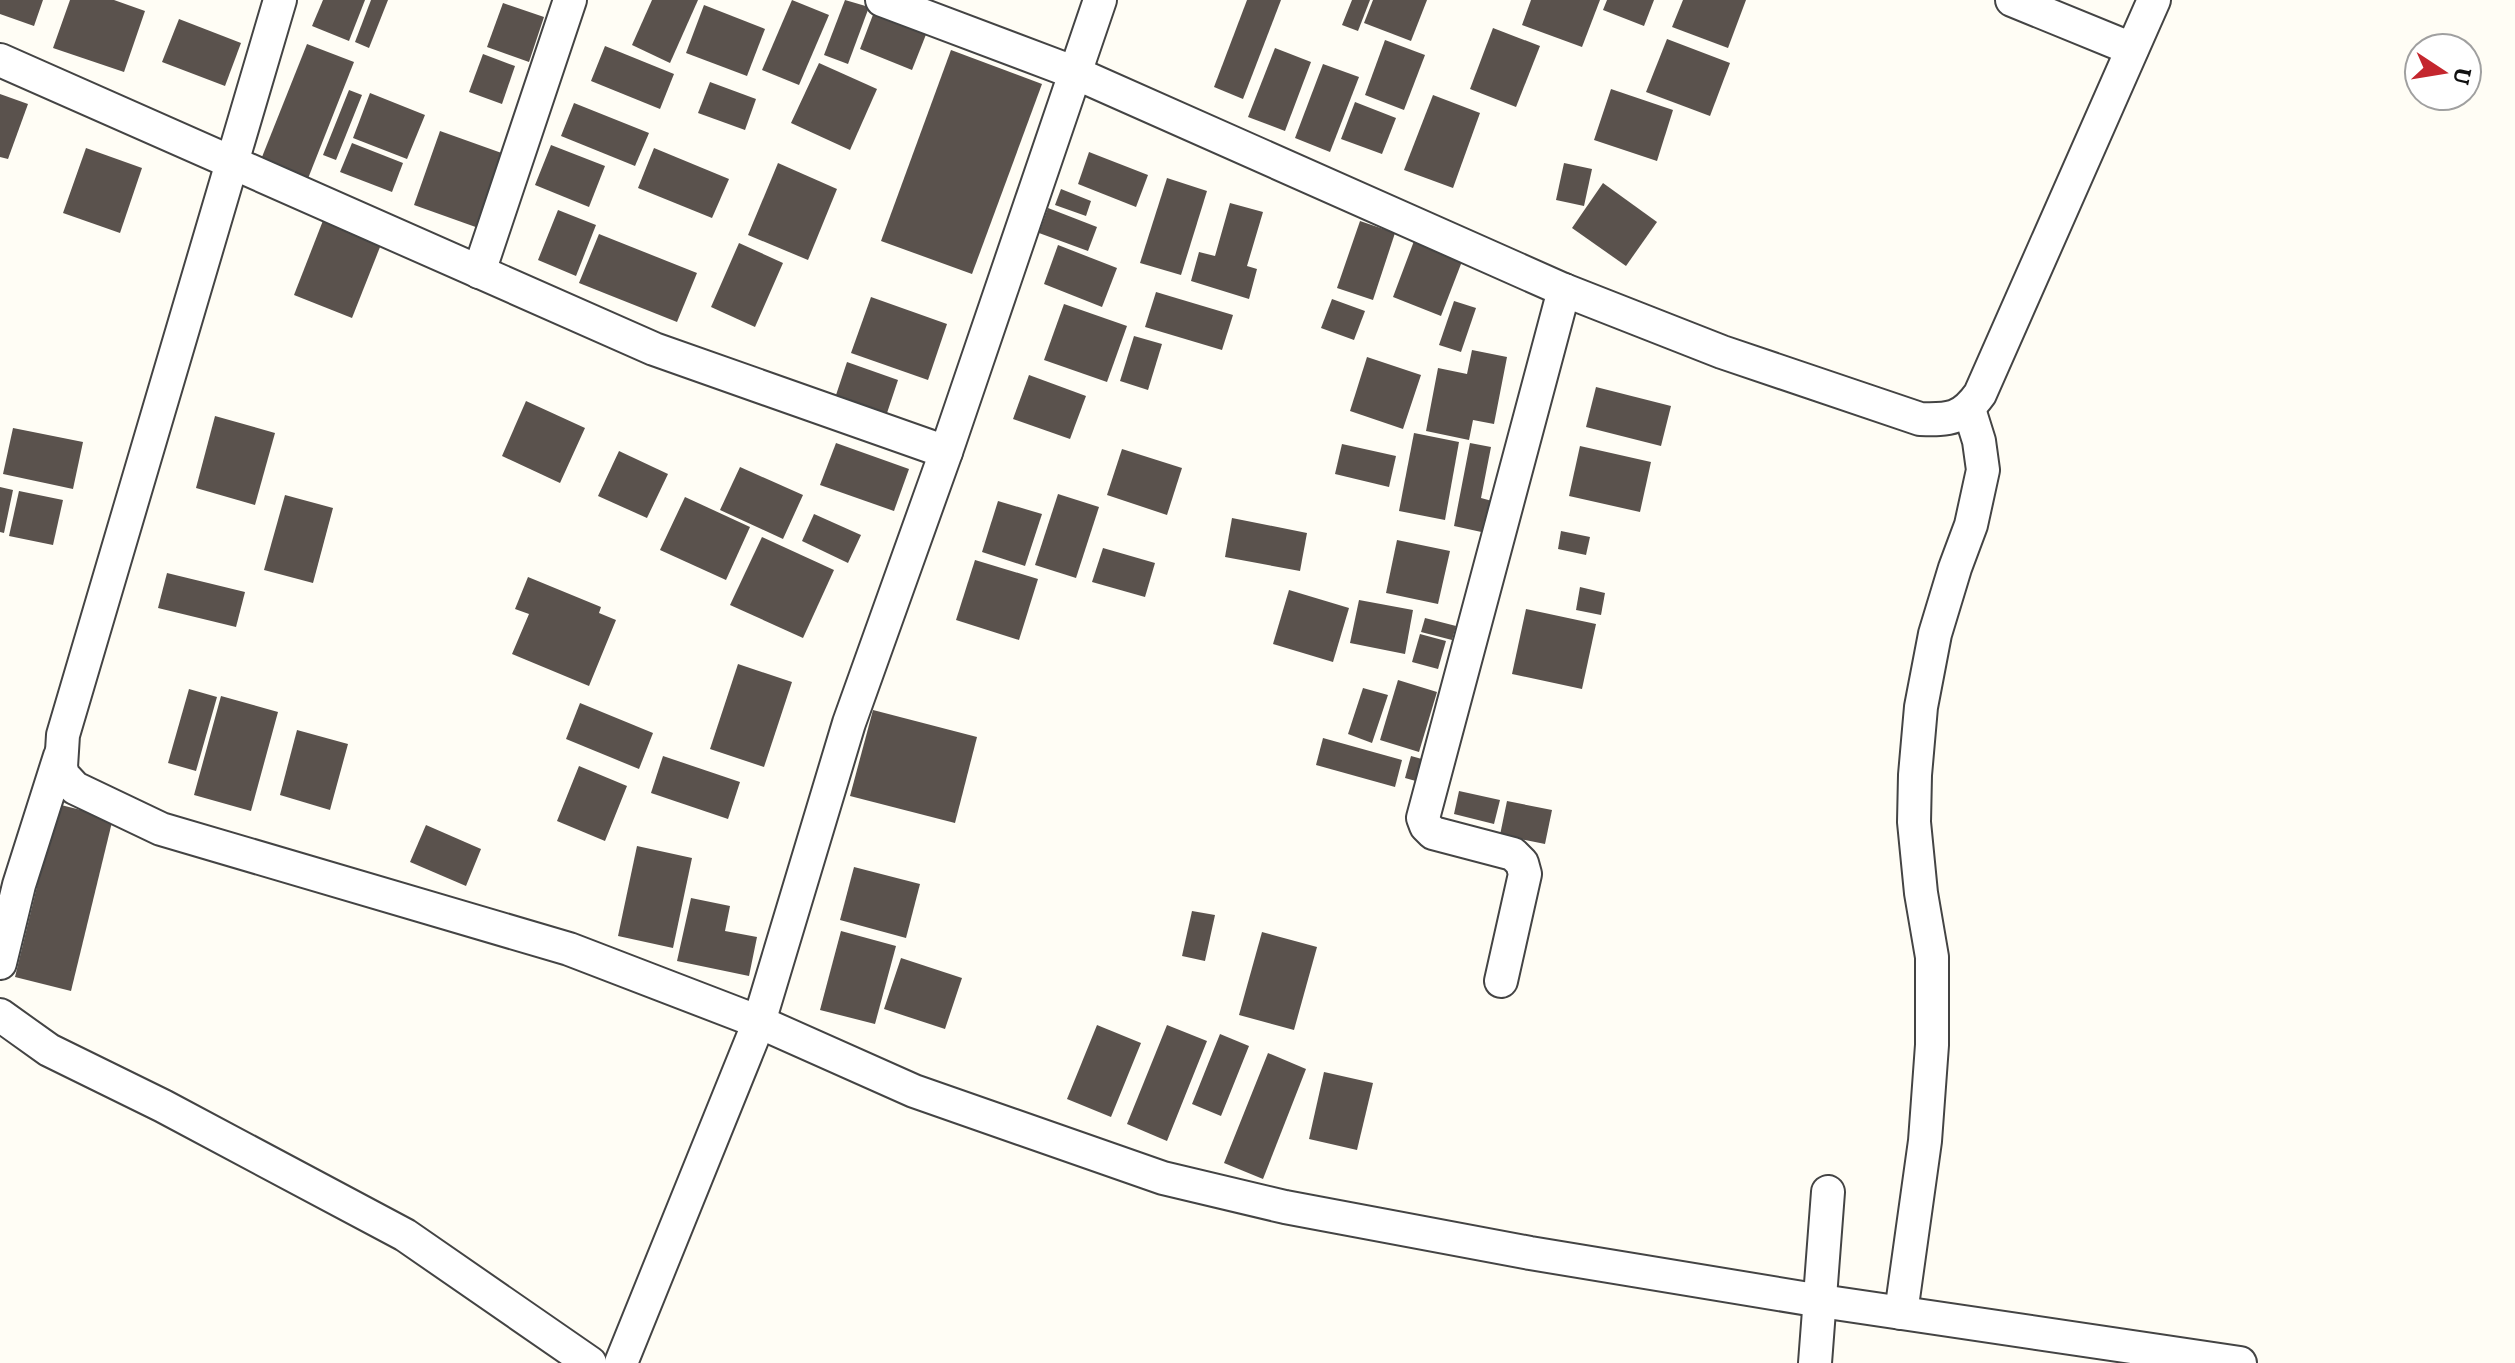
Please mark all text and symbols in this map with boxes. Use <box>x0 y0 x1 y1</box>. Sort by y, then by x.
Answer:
north arrow <box>2403 32 2483 112</box>
text: U <box>2446 65 2482 88</box>

